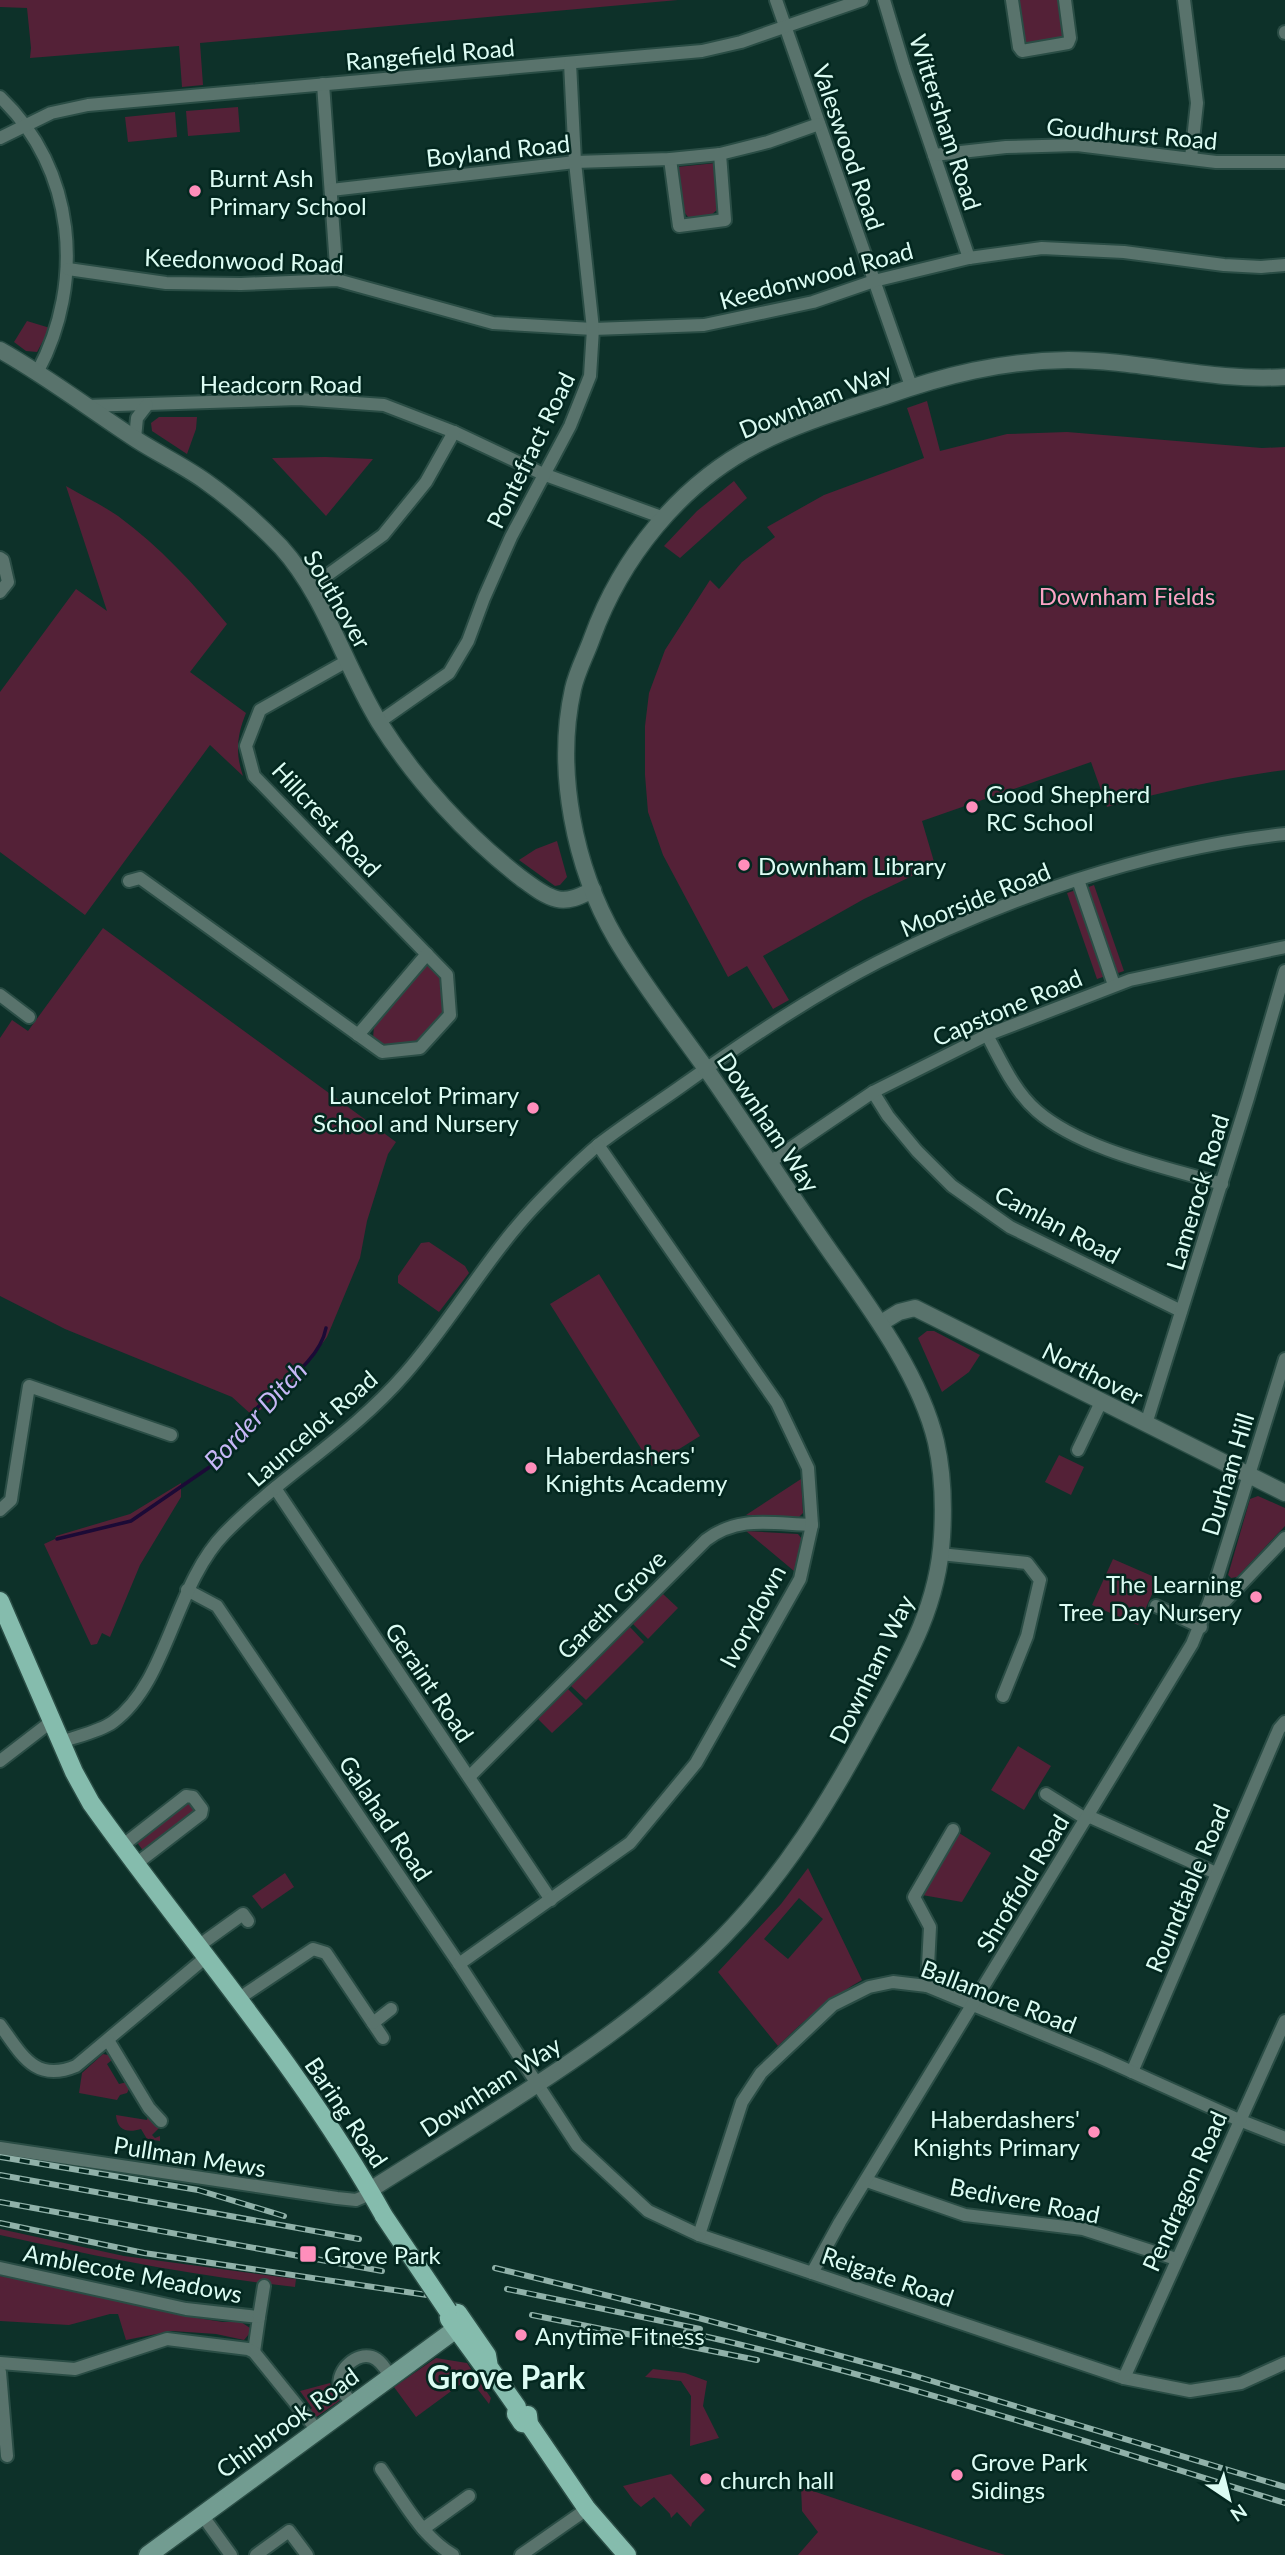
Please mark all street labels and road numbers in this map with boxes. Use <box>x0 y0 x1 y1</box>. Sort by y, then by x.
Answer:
street label: Wittersham Road <box>904 30 988 214</box>
street label: Rangefield Road <box>344 32 516 76</box>
street label: Valeswood Road <box>807 60 891 234</box>
street label: Goudhurst Road <box>1045 111 1219 155</box>
street label: Boyland Road <box>425 128 571 172</box>
street label: Keedonwood Road <box>716 235 916 315</box>
street label: Keedonwood Road <box>144 242 344 278</box>
street label: Downham Way <box>734 356 896 444</box>
street label: Pontefract Road <box>480 367 580 533</box>
street label: Headcorn Road <box>200 369 362 398</box>
street label: Southover <box>298 545 378 654</box>
street label: Hillcrest Road <box>267 756 387 882</box>
street label: Moorside Road <box>896 856 1054 942</box>
street label: Capstone Road <box>928 963 1086 1051</box>
street label: Downham Way <box>712 1047 827 1198</box>
street label: Lamerock Road <box>1160 1111 1234 1273</box>
street label: Camlan Road <box>990 1179 1126 1269</box>
street label: Northover <box>1038 1335 1148 1411</box>
street label: Launcelot Road <box>241 1364 383 1492</box>
street label: Durham Hill <box>1195 1409 1259 1539</box>
street label: Gareth Grove <box>551 1544 671 1664</box>
street label: Ivorydown <box>713 1560 791 1672</box>
street label: Downham Way <box>822 1589 920 1748</box>
street label: Geraint Road <box>380 1617 480 1747</box>
street label: Galahad Road <box>333 1750 439 1886</box>
street label: Roundtable Road <box>1139 1800 1235 1976</box>
street label: Shroffold Road <box>970 1809 1074 1957</box>
street label: Ballamore Road <box>917 1953 1081 2039</box>
street label: Downham Way <box>414 2029 566 2142</box>
street label: Baring Road <box>299 2051 395 2173</box>
street label: Pendragon Road <box>1136 2106 1232 2276</box>
street label: Pullman Mews <box>112 2130 268 2182</box>
street label: Bedivere Road <box>948 2171 1102 2229</box>
street label: Amblecote Meadows <box>21 2238 245 2308</box>
street label: Reigate Road <box>818 2240 958 2312</box>
street label: Chinbrook Road <box>210 2361 364 2483</box>

